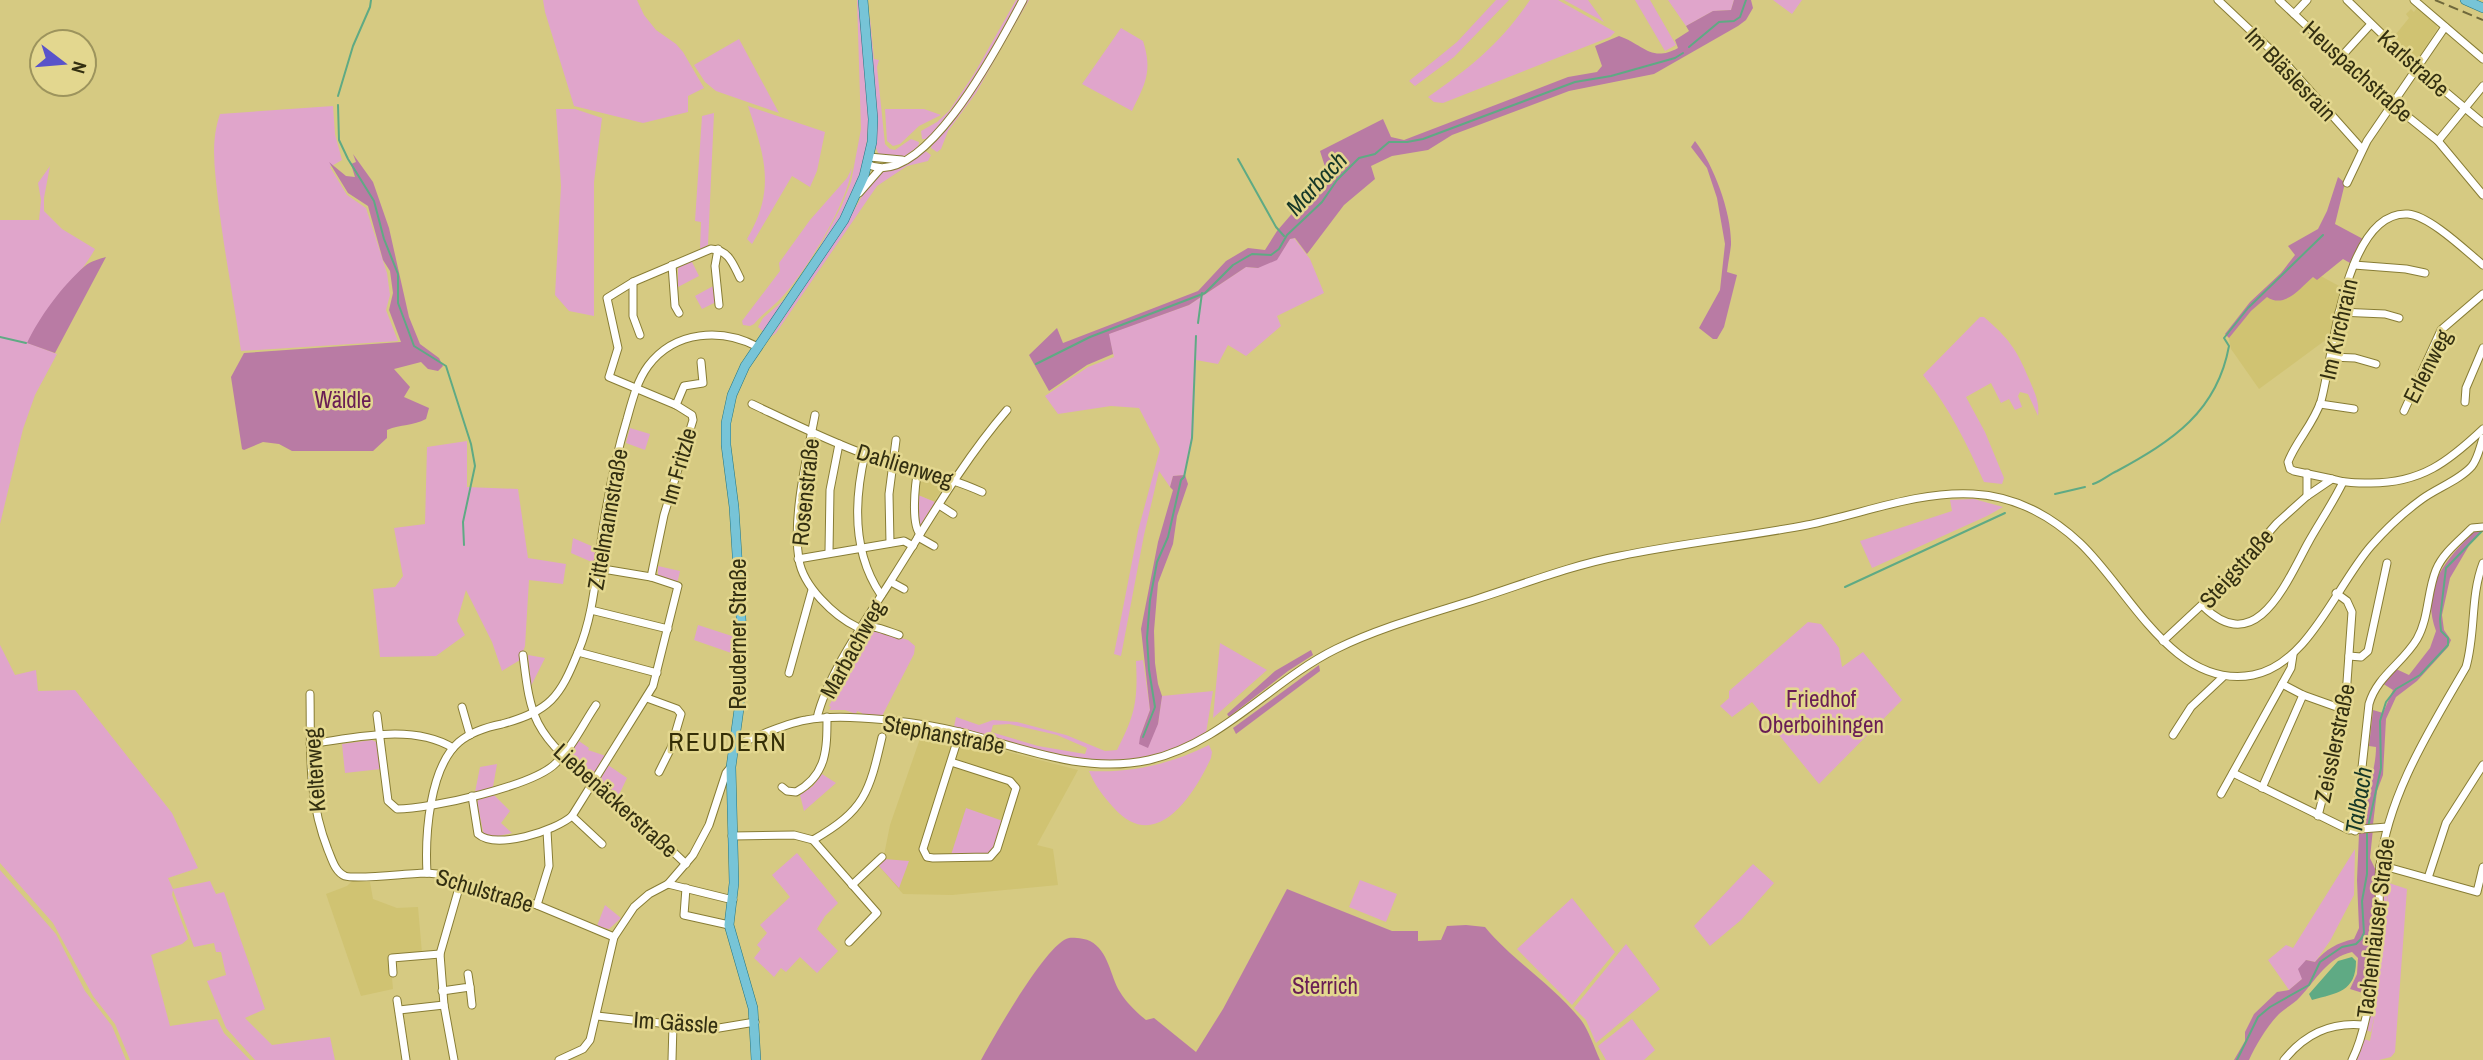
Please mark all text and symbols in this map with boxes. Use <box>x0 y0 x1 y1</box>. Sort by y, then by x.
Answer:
street label: Heuspachstraße <box>2296 13 2420 129</box>
street label: Im Bläslesrain <box>2238 20 2344 128</box>
street label: Karlstraße <box>2371 22 2457 104</box>
north arrow <box>28 28 98 98</box>
text: N <box>65 59 93 77</box>
water label: Marbach <box>1278 144 1354 222</box>
street label: Im Kirchrain <box>2311 275 2365 383</box>
street label: Erlenweg <box>2395 323 2459 408</box>
park label: Wäldle <box>315 384 371 415</box>
street label: Im Fritzle <box>652 424 704 508</box>
street label: Dahlienweg <box>853 436 958 495</box>
street label: Rosenstraße <box>784 437 826 547</box>
street label: Zittelmannstraße <box>579 446 635 592</box>
street label: Steigstraße <box>2192 521 2280 615</box>
street label: Reuderner Straße <box>722 559 753 709</box>
street label: Marbachweg <box>812 594 892 704</box>
street label: Zeisslerstraße <box>2306 681 2362 805</box>
park label: Friedhof Oberboihingen <box>1758 683 1884 740</box>
street label: Stephanstraße <box>880 707 1008 761</box>
district label: REUDERN <box>668 724 788 759</box>
street label: Kelterweg <box>296 727 332 813</box>
street label: Liebenäckerstraße <box>547 736 685 864</box>
water label: Talbach <box>2337 764 2379 836</box>
street label: Tachenhäuser Straße <box>2349 836 2401 1020</box>
street label: Schulstraße <box>432 860 538 920</box>
park label: Sterrich <box>1292 970 1358 1001</box>
street label: Im Gässle <box>633 1004 719 1040</box>

